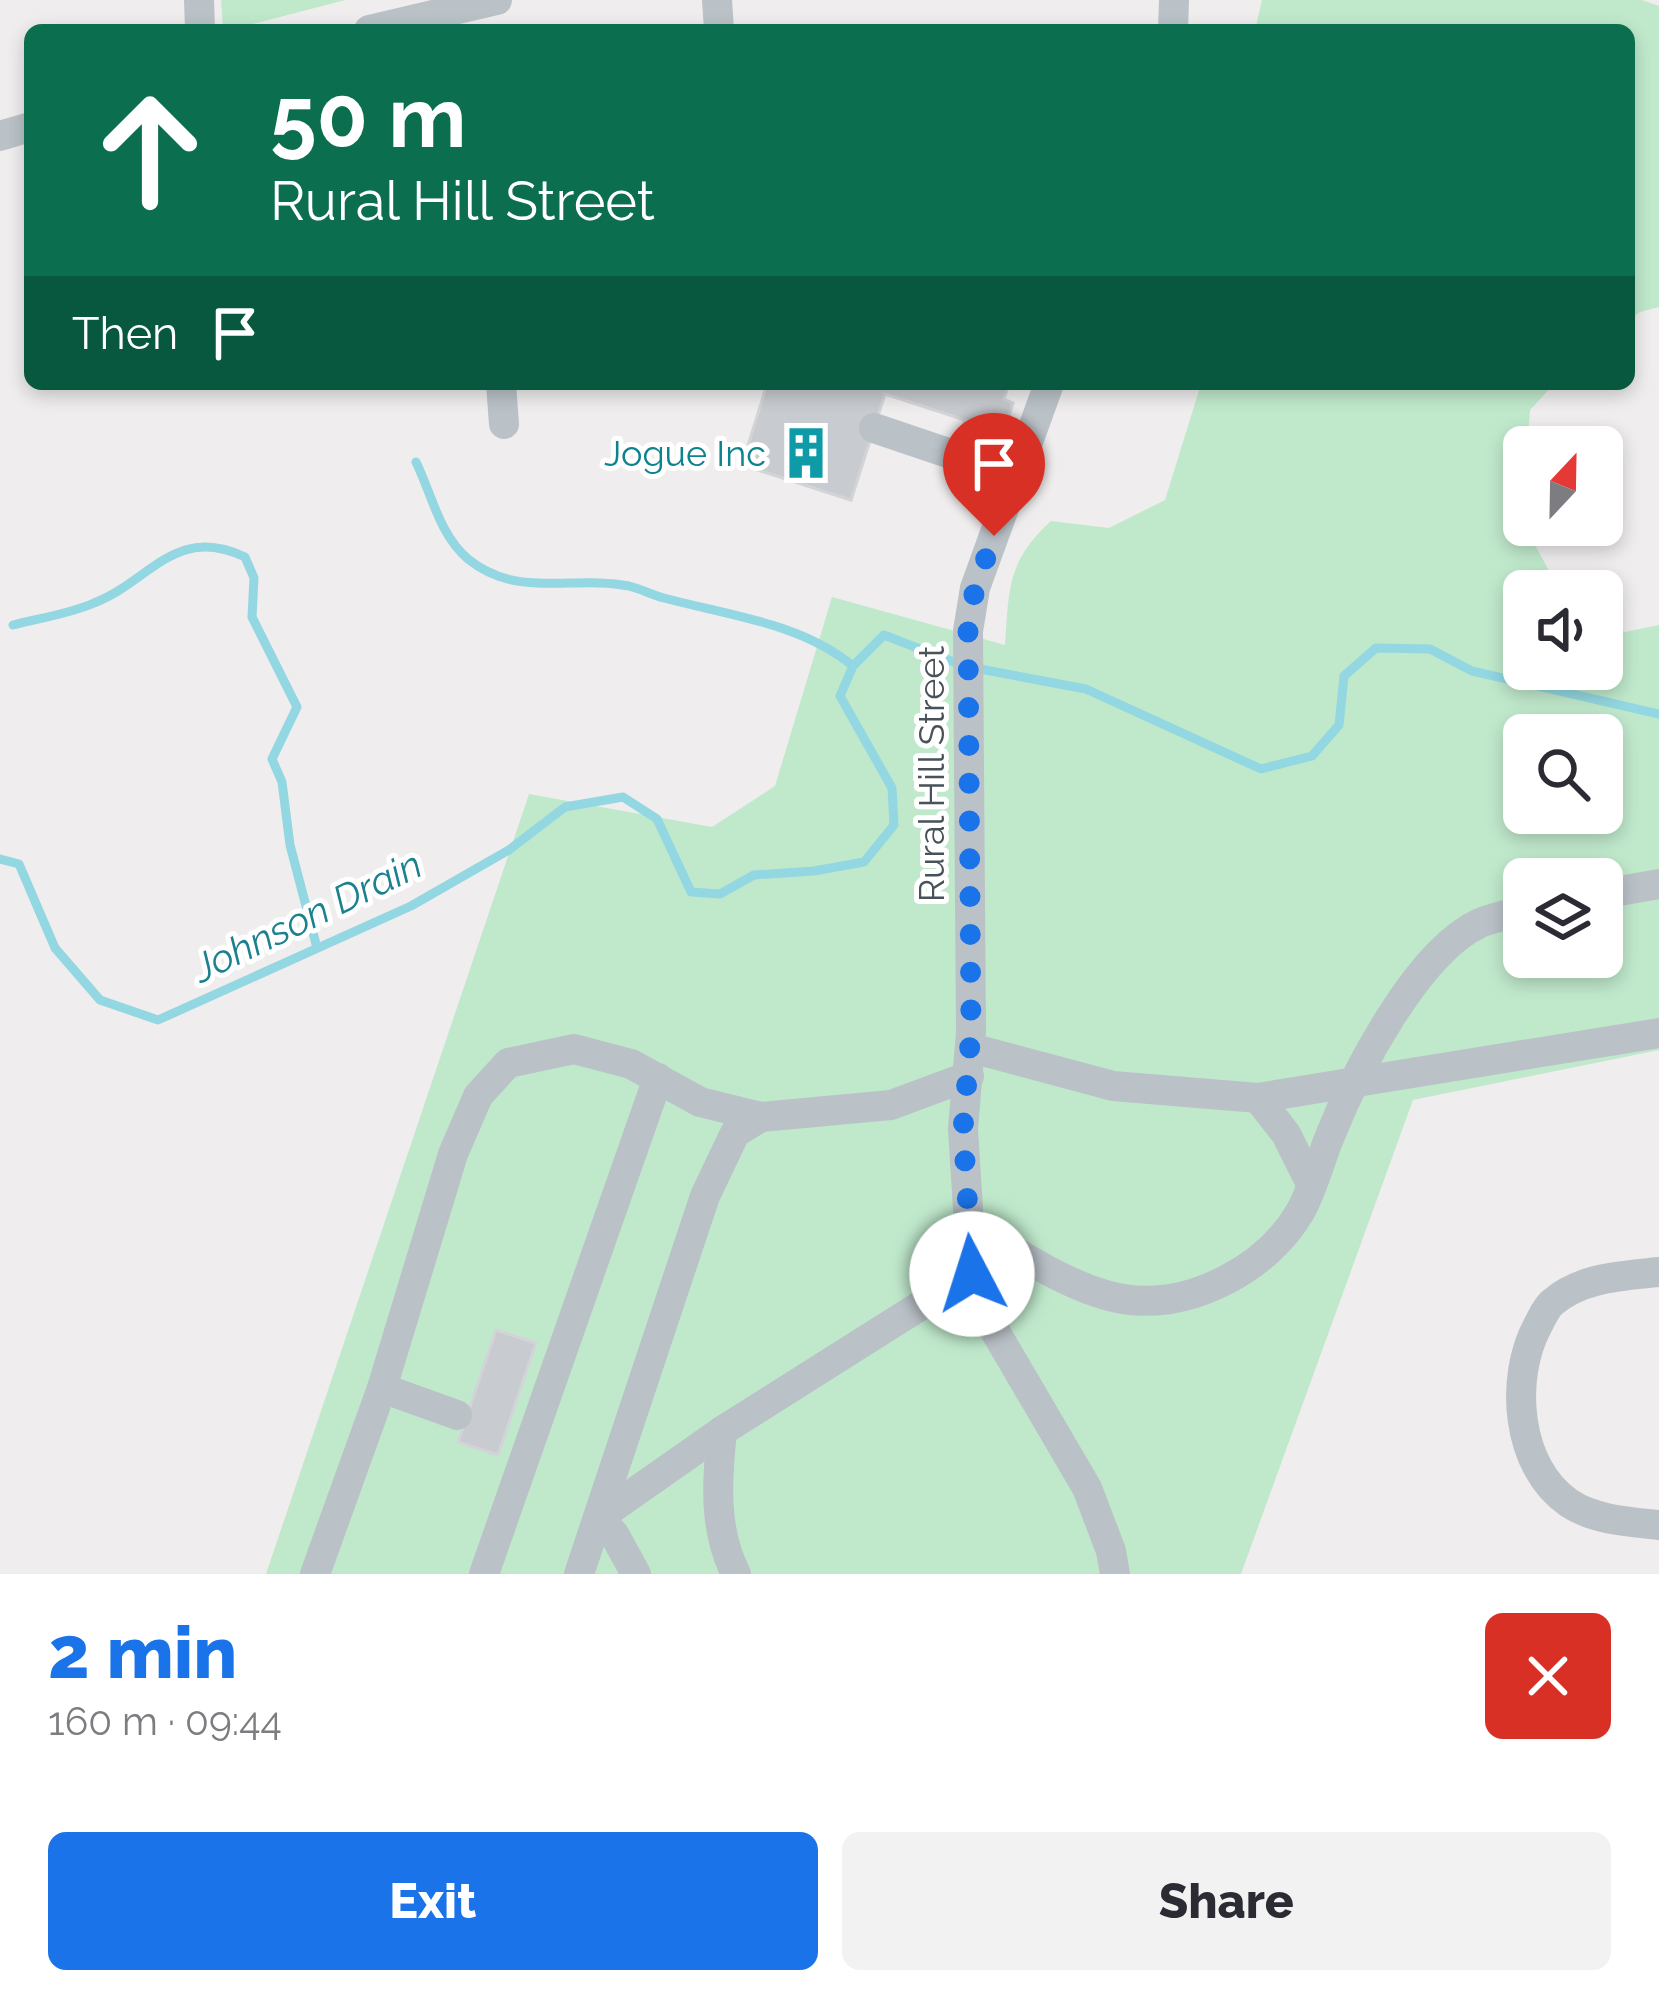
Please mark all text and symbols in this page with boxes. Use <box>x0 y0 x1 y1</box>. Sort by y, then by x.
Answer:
text: 50 m <box>270 68 466 167</box>
icon: ahead <box>72 72 228 228</box>
text: Rural Hill Street <box>270 169 655 233</box>
icon: arrive <box>202 300 268 366</box>
text: Then <box>72 307 178 360</box>
pin <box>943 413 1045 536</box>
building icon: Jogue Inc <box>777 424 835 482</box>
north arrow <box>1503 426 1623 546</box>
map controls <box>1503 426 1623 978</box>
icon: arrive <box>961 431 1027 497</box>
place label: Jogue Inc <box>604 432 766 474</box>
button: sound <box>1503 570 1623 690</box>
street label: Rural Hill Street <box>910 646 952 902</box>
button: search <box>1503 714 1623 834</box>
water label: Johnson Drain <box>183 841 429 992</box>
button: layers <box>1503 858 1623 978</box>
position arrow <box>909 1211 1035 1337</box>
text: 2 min <box>48 1610 237 1695</box>
button: close <box>1485 1613 1611 1739</box>
text: 160 m · 09:44 <box>48 1698 282 1744</box>
button: Exit <box>48 1832 818 1970</box>
button: Share <box>842 1832 1611 1970</box>

